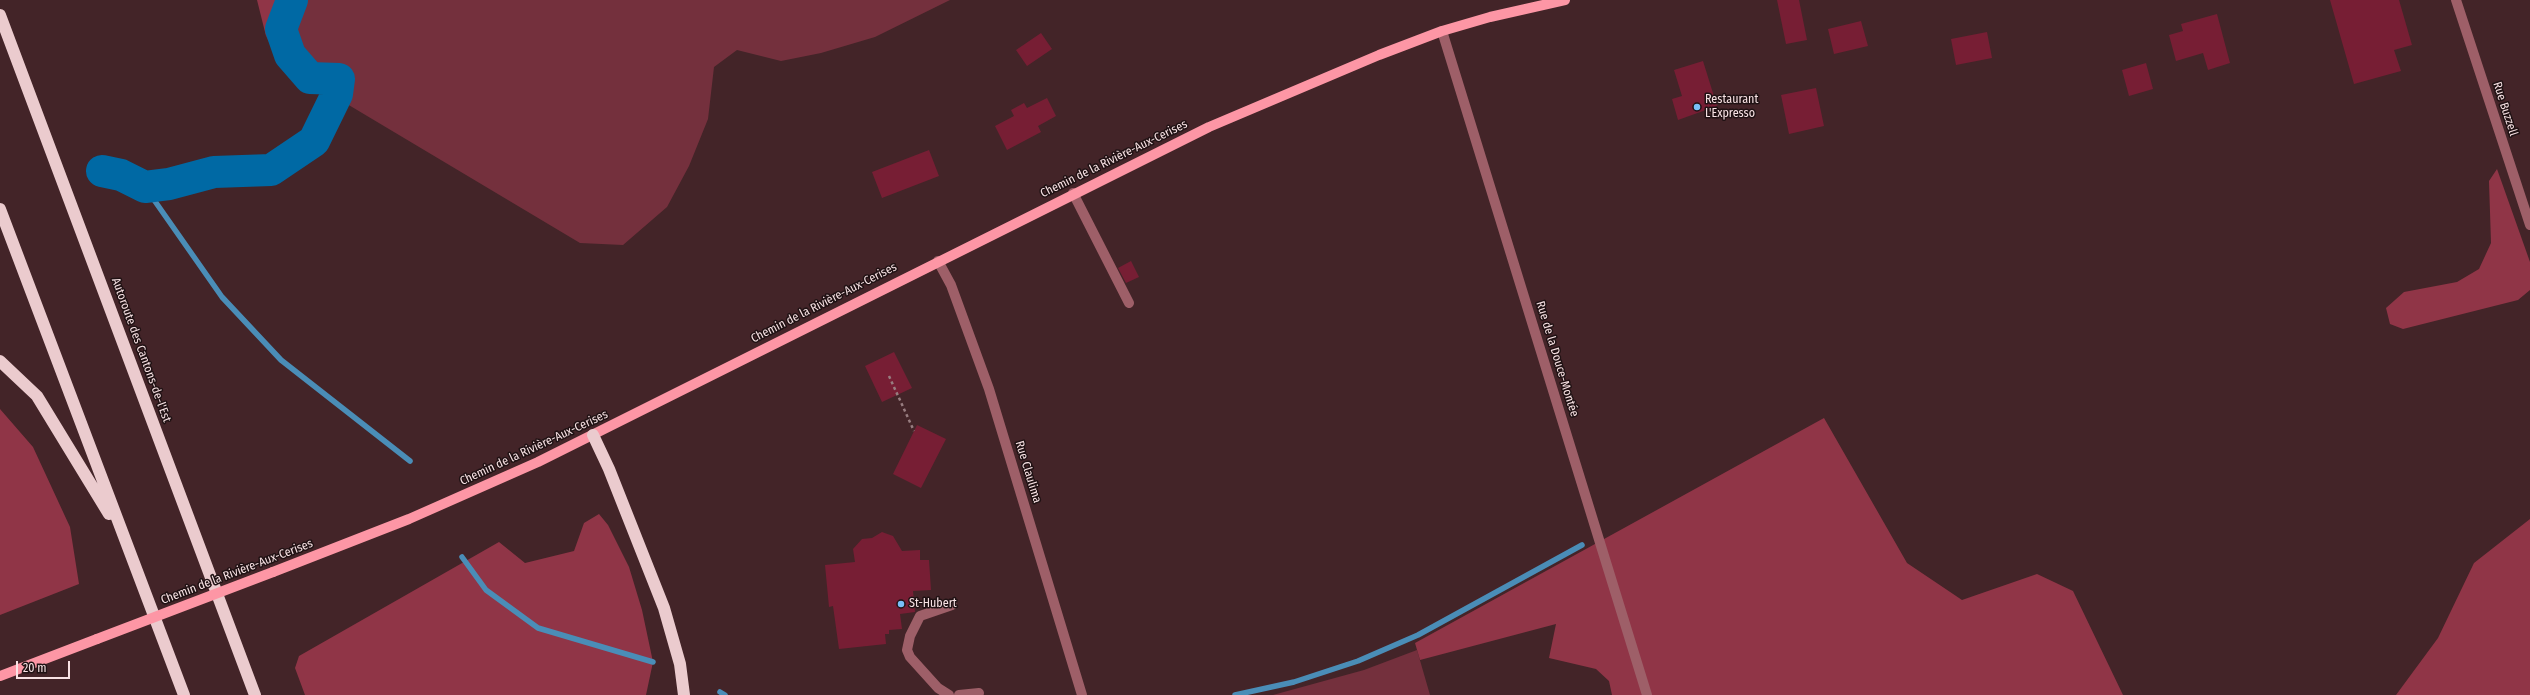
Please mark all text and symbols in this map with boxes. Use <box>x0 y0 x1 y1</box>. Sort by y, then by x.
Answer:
street label: Rue Buzzell <box>2489 80 2521 138</box>
place label: Restaurant L'Expresso <box>1705 93 1758 121</box>
marker: Restaurant L'Expresso <box>1692 102 1702 112</box>
street label: Chemin de la Rivière-Aux-Cerises <box>1038 117 1190 201</box>
street label: Chemin de la Rivière-Aux-Cerises <box>749 260 899 346</box>
street label: Autoroute des Cantons-de-l'Est <box>108 276 174 424</box>
street label: Rue de la Douce-Montée <box>1533 299 1581 419</box>
street label: Chemin de la Rivière-Aux-Cerises <box>458 407 610 489</box>
street label: Rue Claulima <box>1012 439 1044 505</box>
street label: Chemin de la Rivière-Aux-Cerises <box>159 536 315 608</box>
place label: St-Hubert <box>909 597 957 611</box>
marker: St-Hubert <box>896 599 906 609</box>
scale bar <box>18 653 72 679</box>
text: 20 m <box>23 661 47 675</box>

